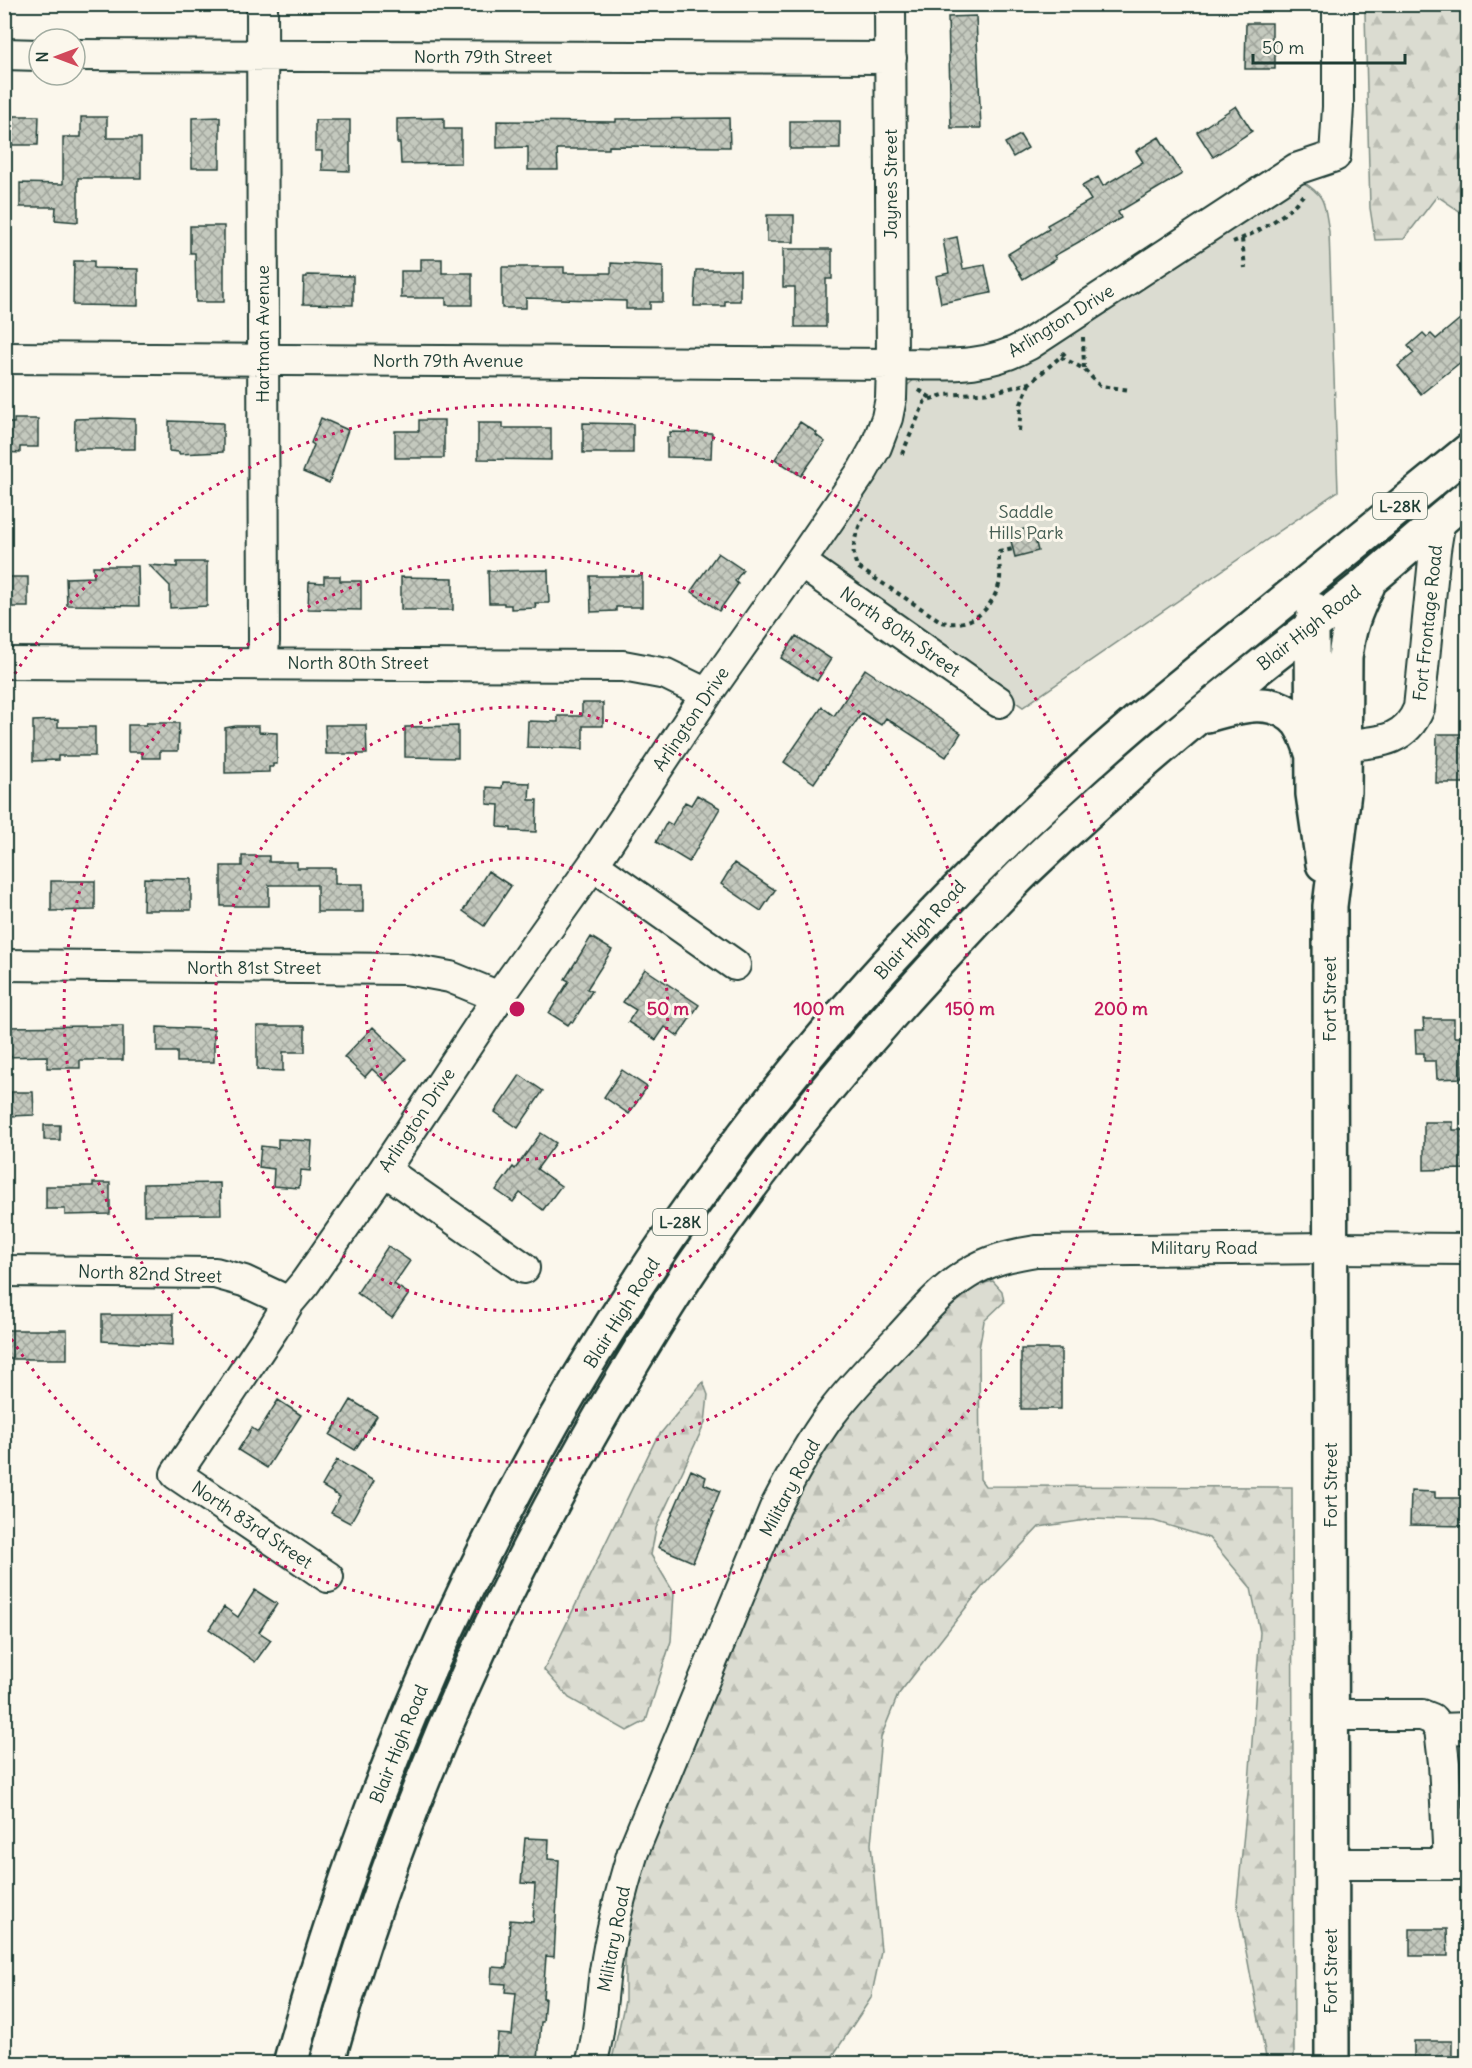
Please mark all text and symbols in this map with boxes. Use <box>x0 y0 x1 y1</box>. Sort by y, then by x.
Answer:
north arrow <box>27 27 87 87</box>
scale bar <box>1253 27 1404 65</box>
text: 50 m <box>1262 36 1304 59</box>
street label: North 79th Street <box>414 45 552 68</box>
text: N <box>32 51 52 63</box>
street label: Jaynes Street <box>879 129 902 239</box>
street label: Hartman Avenue <box>251 265 274 403</box>
street label: Arlington Drive <box>1003 279 1118 362</box>
street label: North 79th Avenue <box>373 349 523 372</box>
road number: L-28K <box>1373 493 1427 519</box>
park label: Saddle Hills Park <box>989 500 1063 544</box>
street label: Fort Frontage Road <box>1408 543 1447 702</box>
street label: Blair High Road <box>1252 580 1366 675</box>
street label: North 80th Street <box>836 582 965 682</box>
street label: North 80th Street <box>287 651 429 674</box>
street label: Arlington Drive <box>647 662 734 775</box>
street label: Blair High Road <box>869 875 970 984</box>
street label: North 81st Street <box>187 956 321 979</box>
street label: Fort Street <box>1318 956 1341 1042</box>
text: 50 m <box>647 997 689 1020</box>
text: 100 m <box>794 997 845 1020</box>
text: 150 m <box>945 997 995 1020</box>
text: 200 m <box>1094 997 1148 1020</box>
centre of rings <box>507 999 527 1019</box>
street label: Arlington Drive <box>373 1063 460 1176</box>
road number: L-28K <box>653 1209 707 1235</box>
street label: Military Road <box>1150 1236 1258 1259</box>
street label: Blair High Road <box>579 1253 665 1372</box>
street label: North 82nd Street <box>78 1259 222 1288</box>
street label: Military Road <box>754 1435 825 1540</box>
street label: Fort Street <box>1319 1442 1342 1528</box>
street label: North 83rd Street <box>187 1476 317 1574</box>
street label: Blair High Road <box>364 1681 433 1806</box>
street label: Military Road <box>592 1884 635 1994</box>
street label: Fort Street <box>1319 1928 1342 2014</box>

